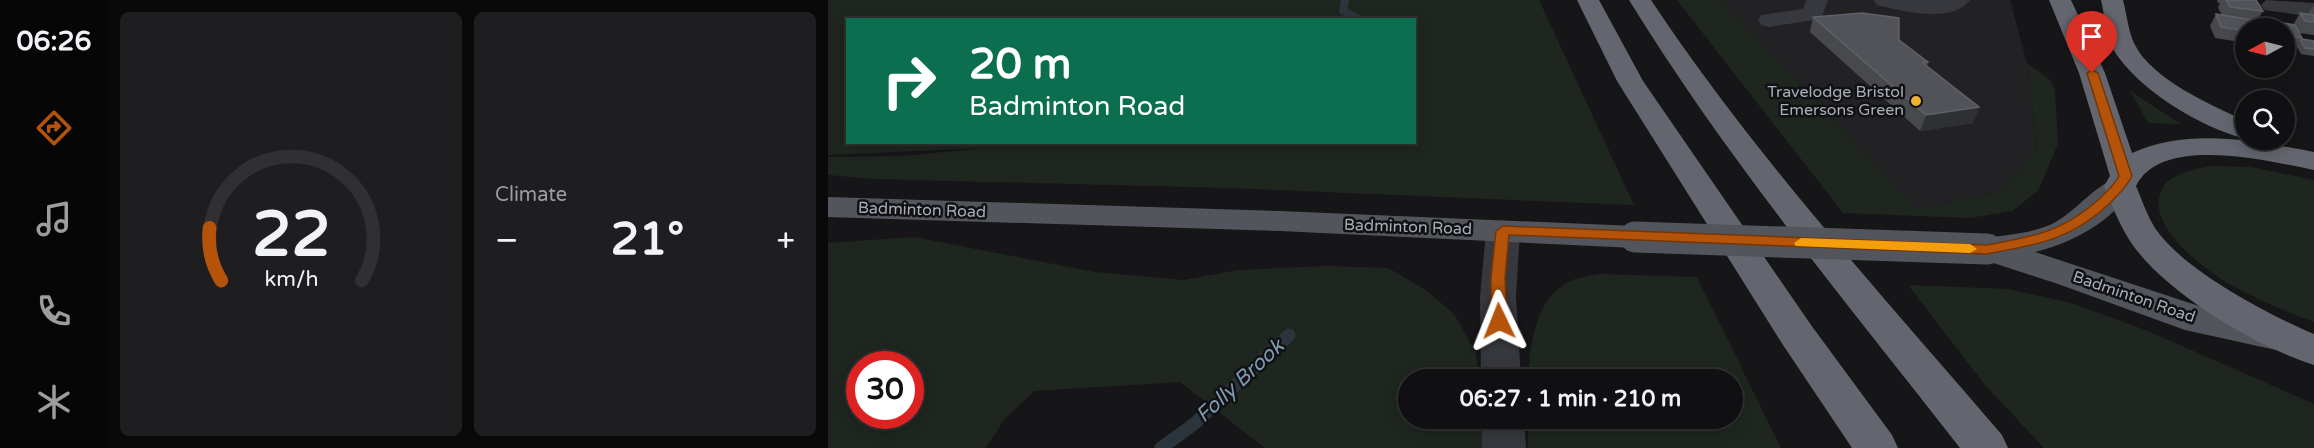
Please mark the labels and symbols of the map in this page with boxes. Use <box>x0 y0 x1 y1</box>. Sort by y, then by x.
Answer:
pin <box>2066 11 2117 73</box>
north arrow <box>2235 18 2295 78</box>
place label: Travelodge Bristol Emersons Green <box>1767 82 1904 120</box>
marker: Travelodge Bristol Emersons Green <box>1909 94 1923 108</box>
street label: Badminton Road <box>858 198 986 222</box>
street label: Badminton Road <box>1344 215 1472 239</box>
street label: Badminton Road <box>2070 267 2198 327</box>
position arrow <box>1467 289 1531 353</box>
water label: Folly Brook <box>1191 333 1290 428</box>
speed limit sign: 30 <box>846 351 924 429</box>

